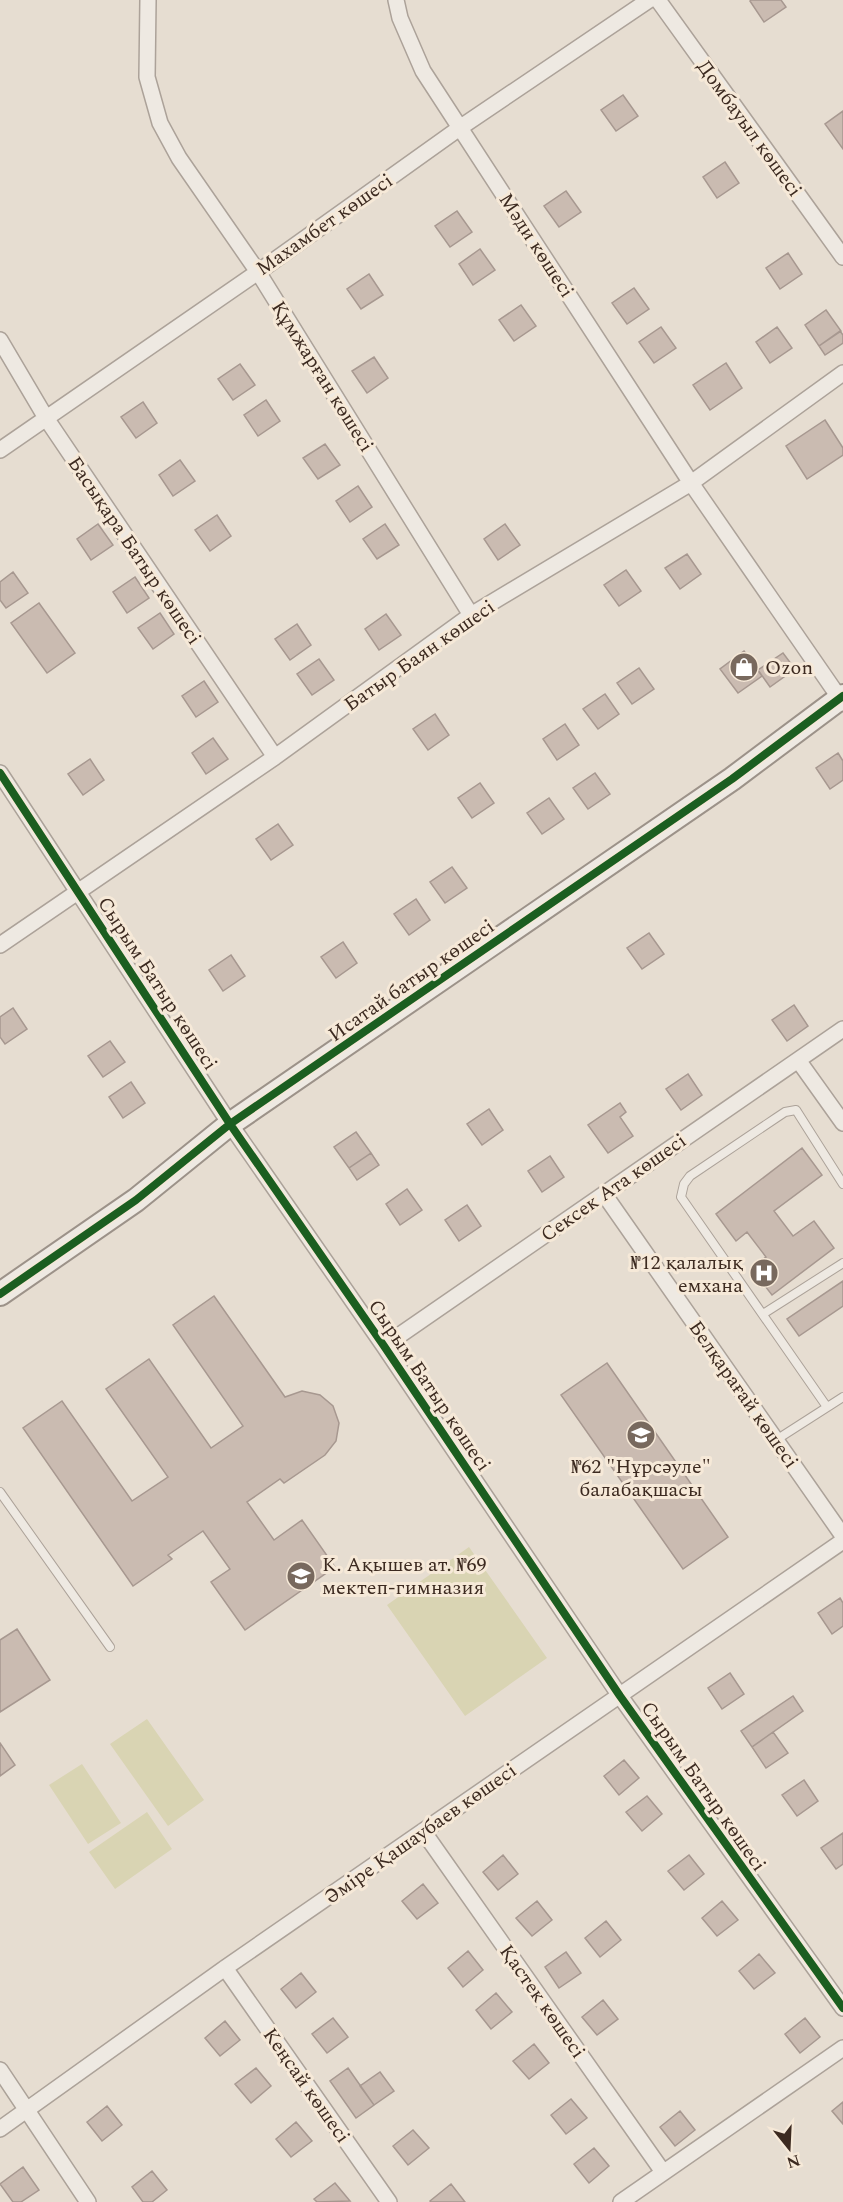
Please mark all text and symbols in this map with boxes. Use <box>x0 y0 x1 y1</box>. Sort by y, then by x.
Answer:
street label: Домбауыл көшесі <box>689 54 809 203</box>
street label: Махамбет көшесі <box>250 166 399 283</box>
street label: Мәди көшесі <box>491 187 581 304</box>
street label: Құмжарған көшесі <box>263 295 381 458</box>
street label: Басықара Батыр көшесі <box>60 450 209 651</box>
street label: Батыр Баян көшесі <box>338 592 501 719</box>
shop icon: Ozon <box>728 651 760 683</box>
place label: Ozon <box>765 653 813 683</box>
street label: Сырым Батыр көшесі <box>90 891 225 1076</box>
street label: Исатай батыр көшесі <box>322 912 501 1050</box>
street label: Сексек Ата көшесі <box>534 1126 693 1250</box>
place label: №12 қалалық емхана <box>630 1248 743 1301</box>
hospital icon: №12 қалалық емхана <box>748 1257 780 1289</box>
street label: Сырым Батыр көшесі <box>360 1294 498 1478</box>
street label: Белқарағай көшесі <box>681 1314 806 1475</box>
school or university icon: №62 "Нұрсәуле" балабақшасы <box>625 1419 657 1451</box>
place label: №62 "Нұрсәуле" балабақшасы <box>571 1452 711 1505</box>
place label: К. Ақышев ат. №69 мектеп-гимназия <box>322 1550 487 1603</box>
school or university icon: К. Ақышев ат. №69 мектеп-гимназия <box>285 1560 317 1592</box>
street label: Сырым Батыр көшесі <box>633 1695 773 1878</box>
street label: Әміре Қашаубаев көшесі <box>318 1756 523 1912</box>
street label: Қастек көшесі <box>492 1938 593 2065</box>
street label: Кеңсай көшесі <box>255 2022 357 2150</box>
north arrow <box>759 2118 819 2178</box>
text: N <box>783 2148 803 2175</box>

